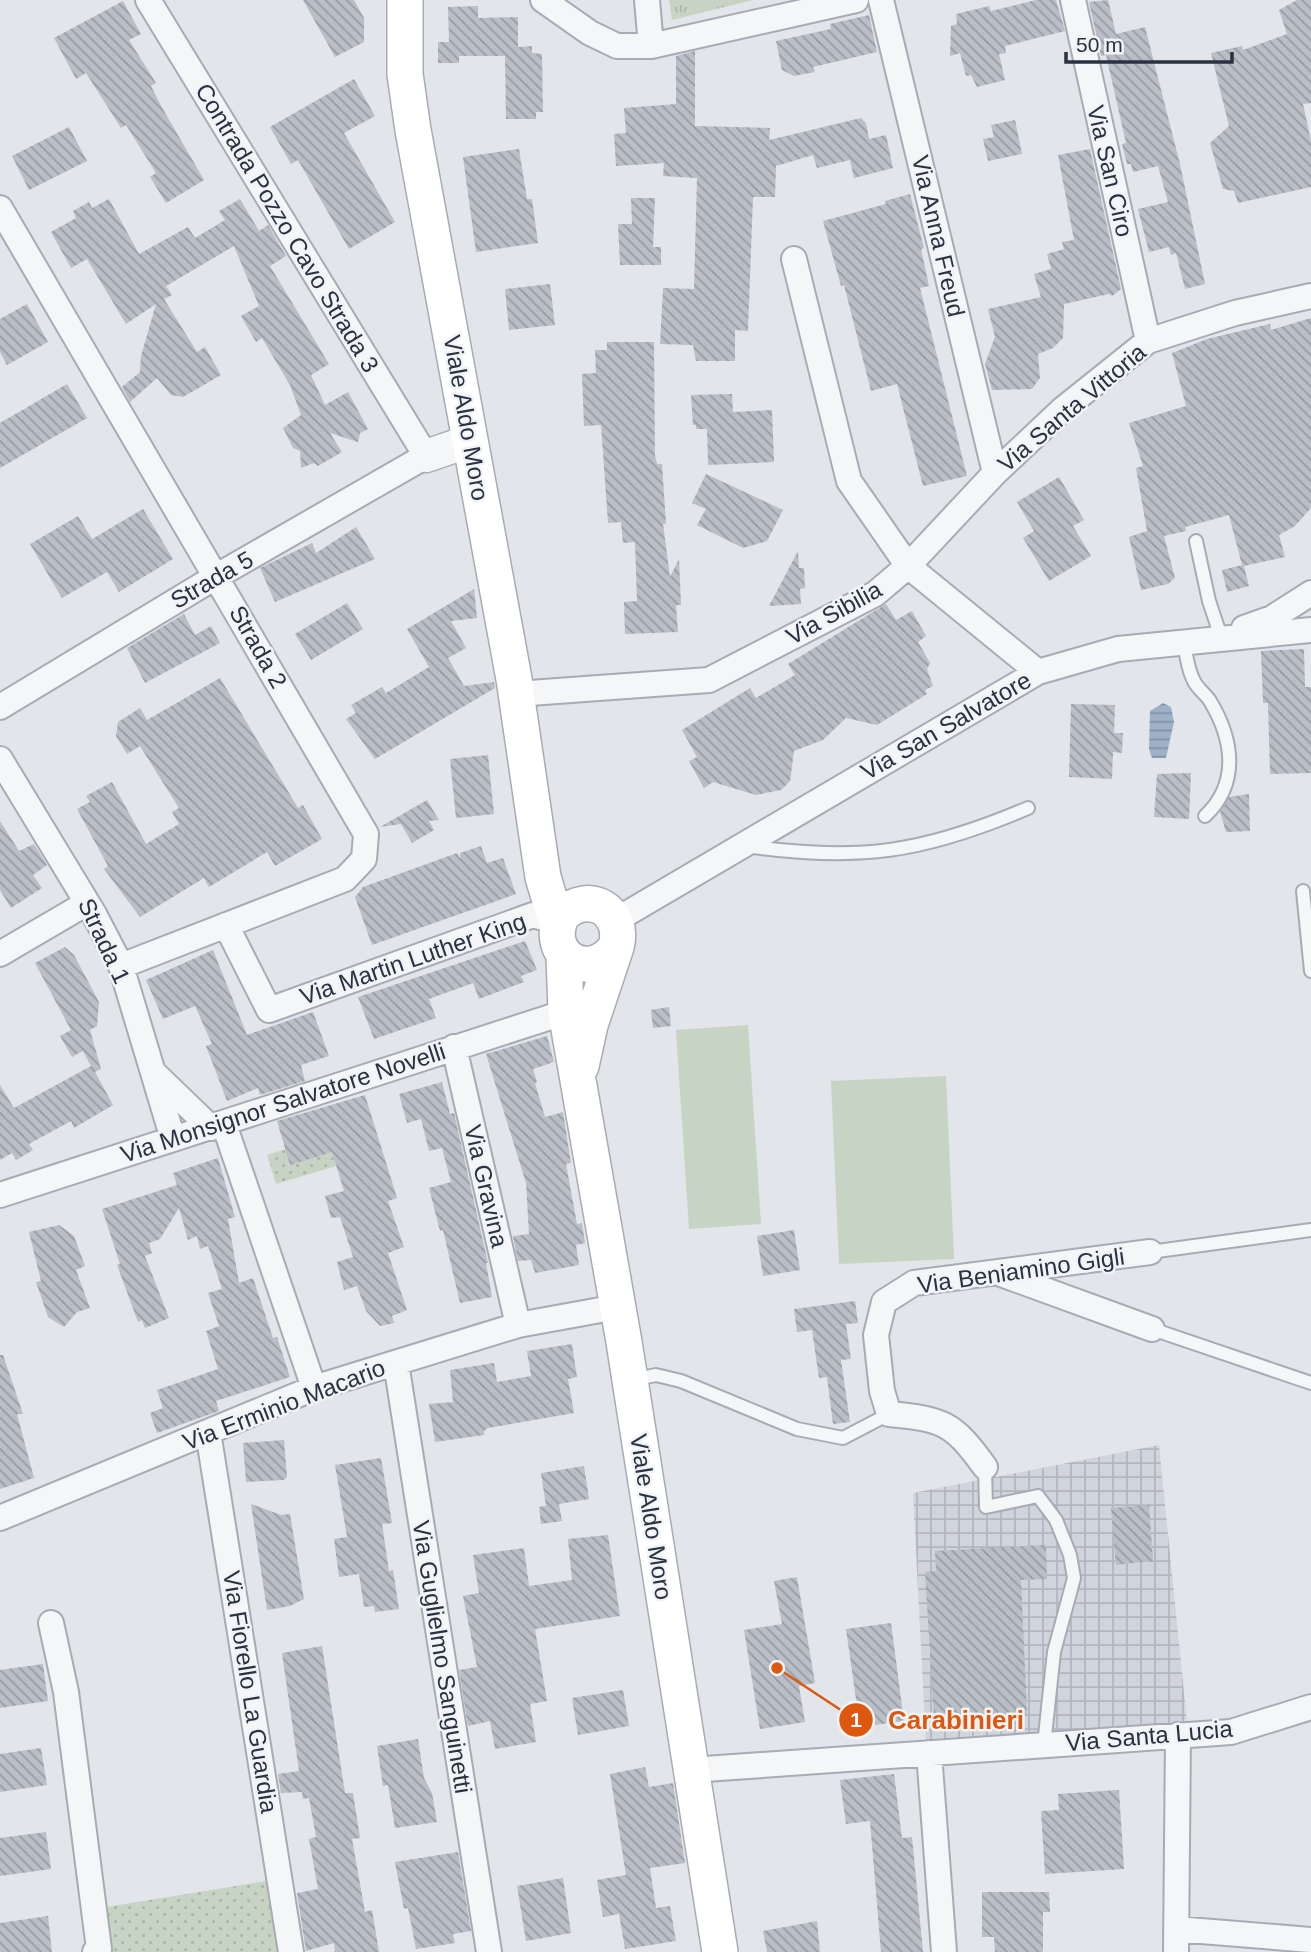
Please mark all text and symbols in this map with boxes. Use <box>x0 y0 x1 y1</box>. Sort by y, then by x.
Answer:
scale bar <box>1066 21 1232 65</box>
text: 50 m <box>1076 33 1123 56</box>
street label: Contrada Pozzo Cavo Strada 3 <box>190 78 385 377</box>
street label: Via San Ciro <box>1082 102 1139 239</box>
street label: Via Anna Freud <box>907 152 970 319</box>
street label: Viale Aldo Moro <box>439 333 494 503</box>
street label: Via Santa Vittoria <box>992 338 1152 477</box>
street label: Strada 5 <box>166 545 258 614</box>
street label: Via Sibilia <box>781 575 887 650</box>
street label: Strada 2 <box>224 601 293 693</box>
street label: Via San Salvatore <box>856 666 1036 785</box>
street label: Strada 1 <box>73 894 136 988</box>
street label: Via Martin Luther King <box>296 907 529 1010</box>
street label: Via Monsignor Salvatore Novelli <box>117 1037 449 1168</box>
street label: Via Gravina <box>459 1122 514 1250</box>
street label: Via Beniamino Gigli <box>916 1243 1126 1298</box>
street label: Via Erminio Macario <box>179 1354 389 1456</box>
street label: Viale Aldo Moro <box>625 1432 678 1602</box>
street label: Via Guglielmo Sanguinetti <box>408 1519 477 1795</box>
street label: Via Fiorello La Guardia <box>218 1569 283 1816</box>
callout: Carabinieri <box>839 1696 1037 1743</box>
text: Carabinieri <box>888 1705 1024 1735</box>
text: 1 <box>850 1708 862 1731</box>
street label: Via Santa Lucia <box>1064 1715 1234 1756</box>

